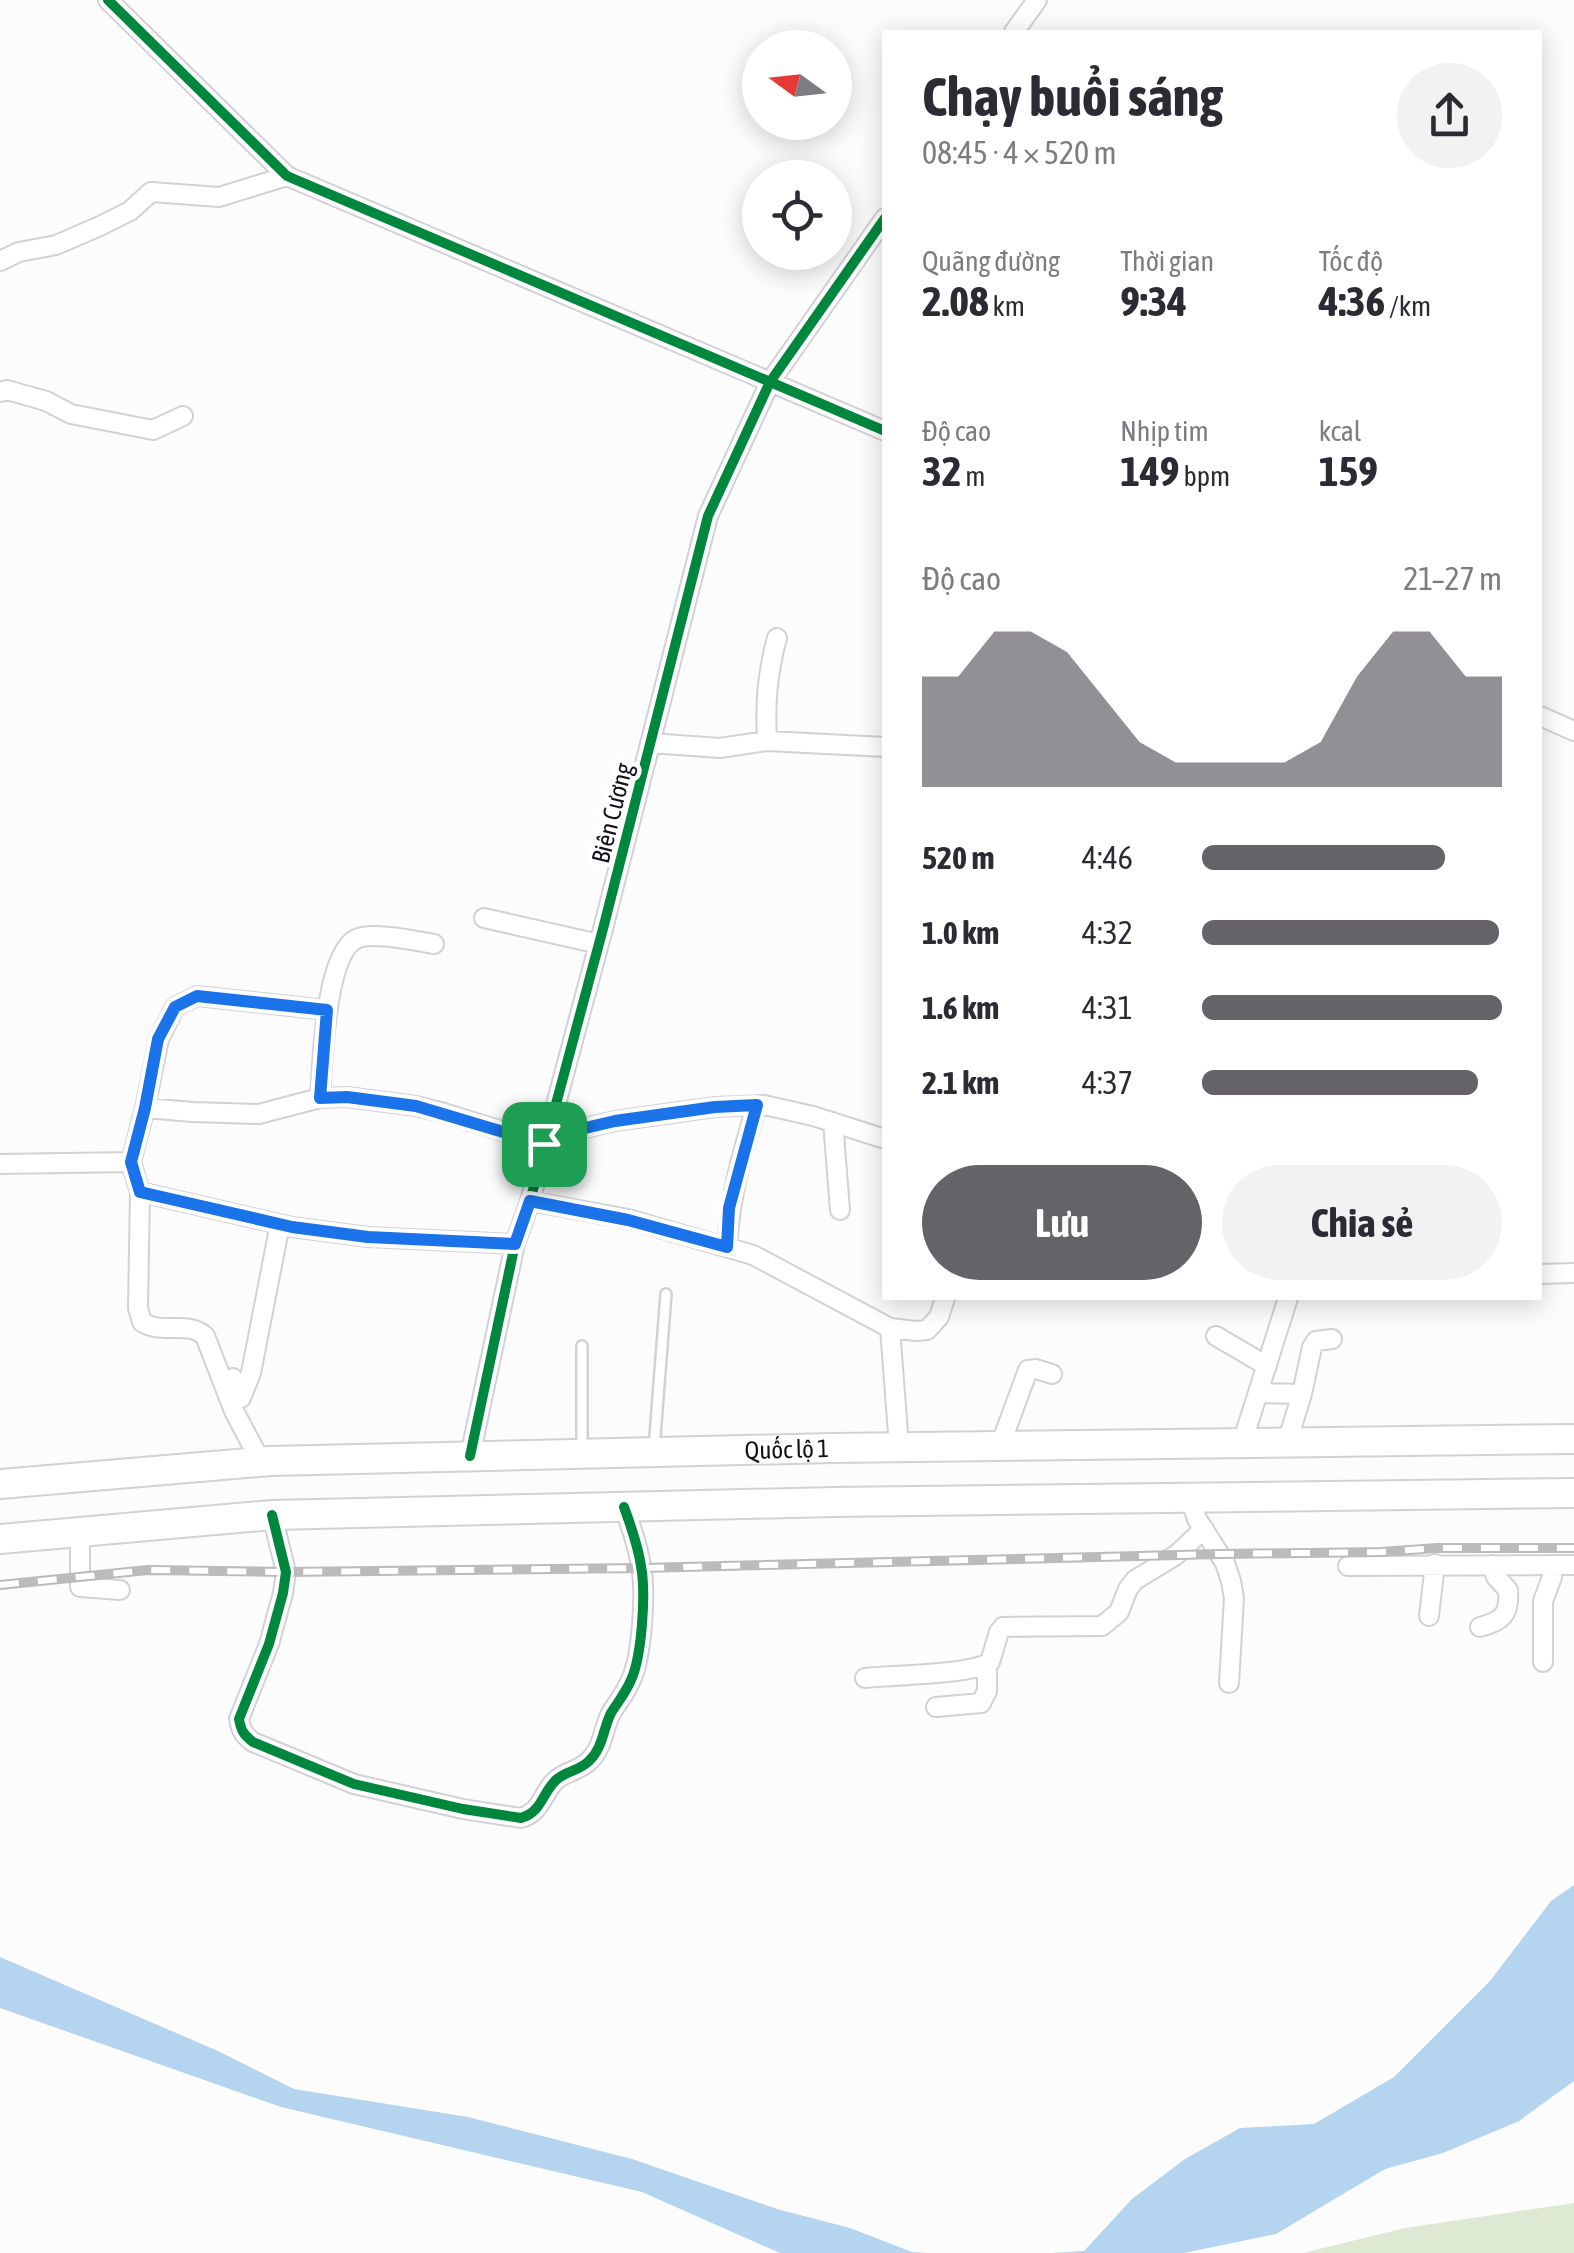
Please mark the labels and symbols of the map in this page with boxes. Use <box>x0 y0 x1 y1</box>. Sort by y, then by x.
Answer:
north arrow <box>742 30 852 140</box>
street label: Biên Cương <box>586 760 638 866</box>
pin <box>502 1102 587 1187</box>
street label: Quốc lộ 1 <box>744 1434 829 1464</box>

